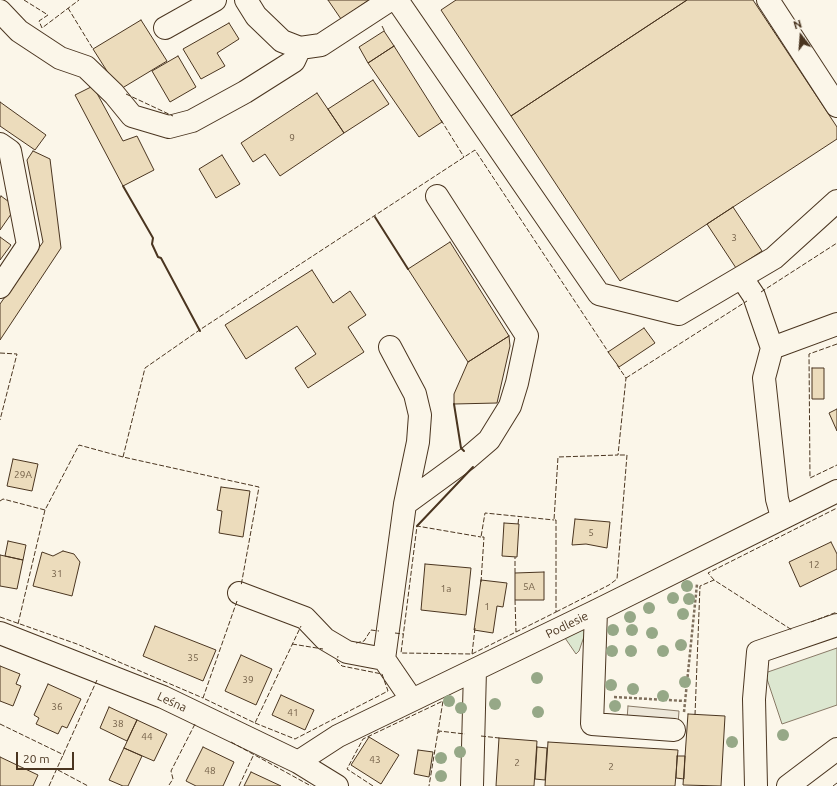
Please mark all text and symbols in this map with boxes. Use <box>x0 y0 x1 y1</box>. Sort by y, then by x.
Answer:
north arrow <box>781 16 821 56</box>
text: N <box>792 18 803 31</box>
house number: 9 <box>289 132 295 144</box>
house number: 3 <box>731 232 737 244</box>
house number: 29A <box>14 469 32 481</box>
house number: 5 <box>588 527 594 539</box>
house number: 12 <box>808 559 820 571</box>
house number: 31 <box>51 568 63 580</box>
house number: 5A <box>523 581 535 593</box>
house number: 1a <box>441 583 451 595</box>
house number: 1 <box>484 601 490 613</box>
street label: Podlesie <box>543 609 591 641</box>
house number: 35 <box>187 652 199 664</box>
house number: 39 <box>242 674 254 686</box>
street label: Leśna <box>155 689 189 715</box>
house number: 36 <box>51 701 63 713</box>
house number: 41 <box>287 707 299 719</box>
house number: 38 <box>112 718 124 730</box>
house number: 44 <box>141 731 153 743</box>
scale bar <box>18 744 76 770</box>
text: 20 m <box>23 752 50 765</box>
house number: 43 <box>369 754 381 766</box>
house number: 2 <box>514 757 520 769</box>
house number: 2 <box>608 761 614 773</box>
house number: 48 <box>204 765 216 777</box>

